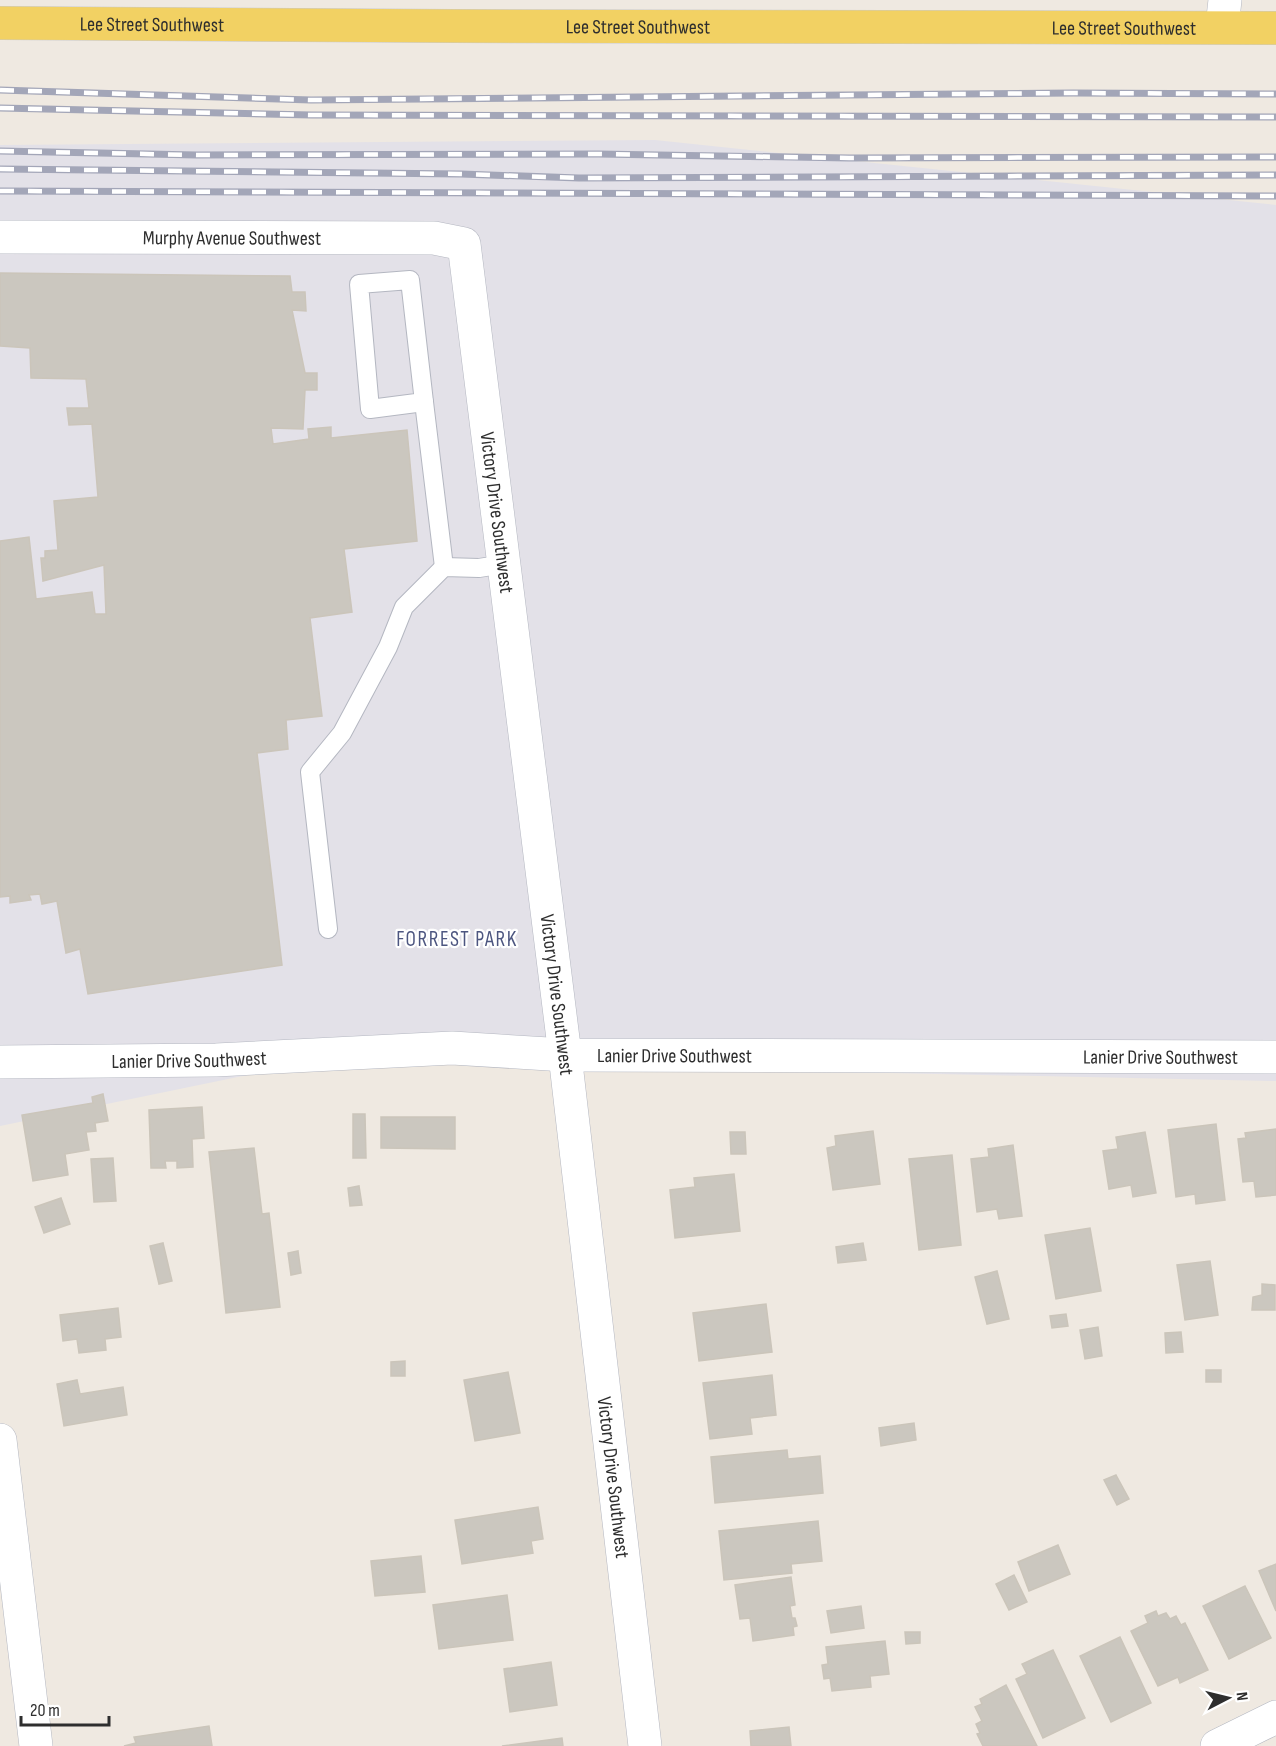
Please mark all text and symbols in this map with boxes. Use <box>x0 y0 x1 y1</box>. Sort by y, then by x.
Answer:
street label: Lee Street Southwest <box>80 13 224 37</box>
street label: Lee Street Southwest <box>566 15 710 40</box>
street label: Lee Street Southwest <box>1052 16 1196 41</box>
street label: Murphy Avenue Southwest <box>143 226 321 251</box>
street label: Victory Drive Southwest <box>474 430 518 594</box>
street label: Victory Drive Southwest <box>535 913 578 1077</box>
district label: FORREST PARK <box>396 927 518 952</box>
street label: Lanier Drive Southwest <box>597 1044 752 1069</box>
street label: Lanier Drive Southwest <box>1083 1045 1238 1070</box>
street label: Lanier Drive Southwest <box>111 1046 267 1074</box>
street label: Victory Drive Southwest <box>592 1395 634 1559</box>
north arrow <box>1198 1668 1258 1728</box>
scale bar <box>21 1689 110 1727</box>
text: N <box>1231 1691 1251 1702</box>
text: 20 m <box>30 1700 60 1721</box>

